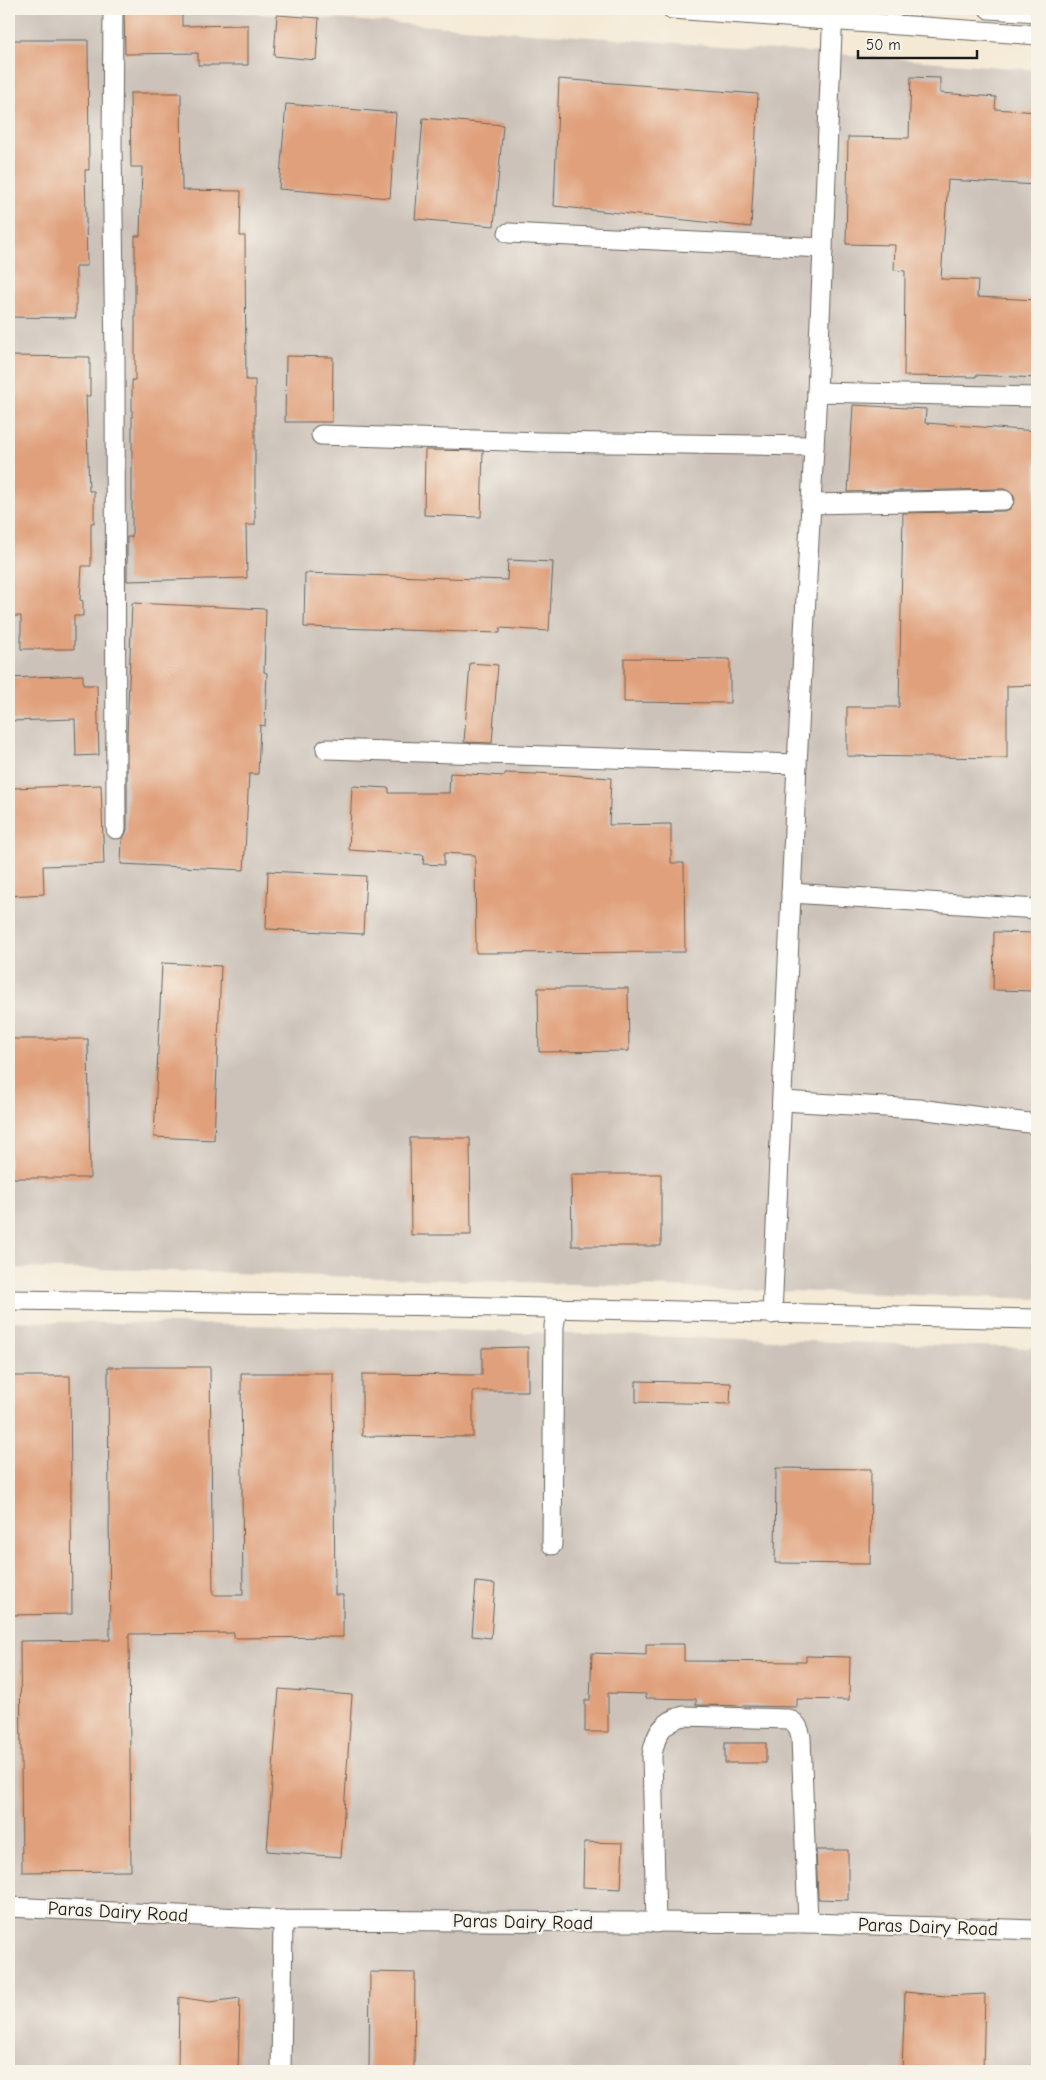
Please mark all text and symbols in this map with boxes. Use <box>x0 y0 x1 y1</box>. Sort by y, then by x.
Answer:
scale bar <box>858 28 977 60</box>
text: 50 m <box>866 36 901 54</box>
street label: Paras Dairy Road <box>47 1897 189 1927</box>
street label: Paras Dairy Road <box>453 1910 593 1934</box>
street label: Paras Dairy Road <box>857 1914 999 1940</box>

